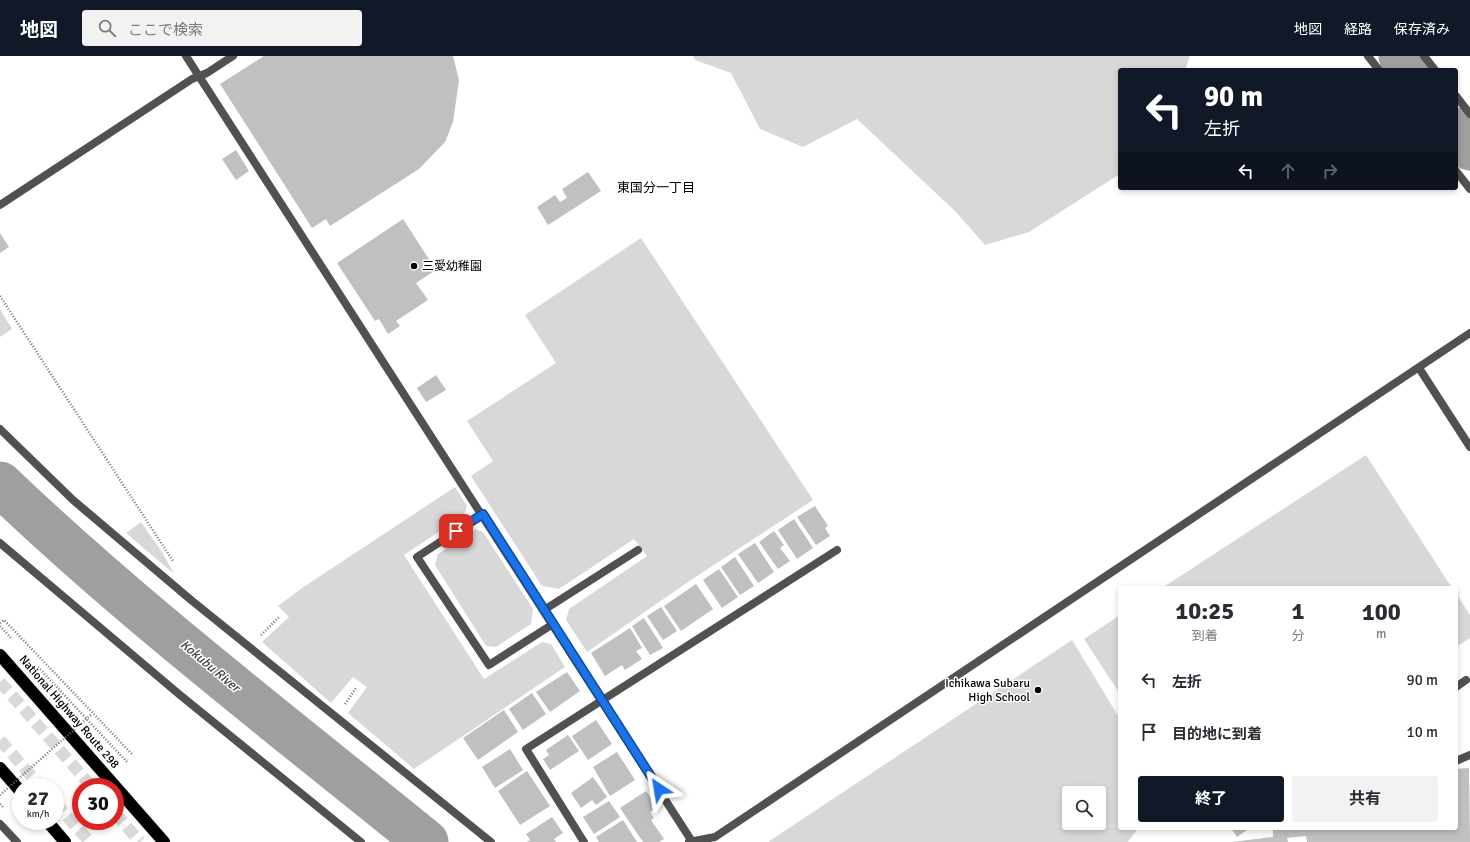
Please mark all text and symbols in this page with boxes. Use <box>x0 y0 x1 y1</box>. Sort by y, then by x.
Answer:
search box <box>82 10 362 46</box>
icon: search <box>96 17 118 39</box>
text: 地図 <box>20 18 58 42</box>
text: ここで検索 <box>128 21 203 39</box>
text: 地図 <box>1294 21 1322 38</box>
text: 経路 <box>1344 21 1372 38</box>
text: 保存済み <box>1394 21 1450 38</box>
text: 90 m <box>1204 80 1263 114</box>
icon: left <box>1138 84 1190 136</box>
text: 左折 <box>1204 118 1240 140</box>
icon: left <box>1235 160 1257 182</box>
icon: ahead <box>1277 160 1299 182</box>
icon: right <box>1319 160 1341 182</box>
district label: 東国分一丁目 <box>617 180 695 196</box>
place label: 三愛幼稚園 <box>422 259 482 274</box>
marker: 三愛幼稚園 <box>409 261 419 271</box>
pin <box>439 514 473 548</box>
icon: arrive <box>445 520 467 542</box>
text: 10:25 <box>1175 596 1234 626</box>
text: 1 <box>1292 596 1304 626</box>
text: 100 <box>1362 597 1401 627</box>
text: m <box>1376 626 1386 642</box>
text: 到着 <box>1192 628 1218 644</box>
text: 分 <box>1291 628 1305 644</box>
water label: Kokubu River <box>177 636 245 697</box>
street label: National Highway Route 298 <box>16 652 122 772</box>
icon: left <box>1138 669 1160 691</box>
text: 90 m <box>1407 671 1438 689</box>
text: 左折 <box>1172 673 1202 691</box>
place label: Ichikawa Subaru High School <box>945 676 1030 705</box>
marker: Ichikawa Subaru High School <box>1033 685 1043 695</box>
icon: arrive <box>1138 721 1160 743</box>
text: 10 m <box>1407 723 1438 741</box>
text: 目的地に到着 <box>1172 725 1262 743</box>
position arrow <box>638 768 680 810</box>
button: 終了 <box>1138 776 1284 822</box>
button: 共有 <box>1292 776 1438 822</box>
speed limit sign: 30 <box>72 778 124 830</box>
text: 27 <box>27 786 49 811</box>
map controls <box>1062 786 1106 830</box>
button: search <box>1062 786 1106 830</box>
text: km/h <box>27 808 49 820</box>

